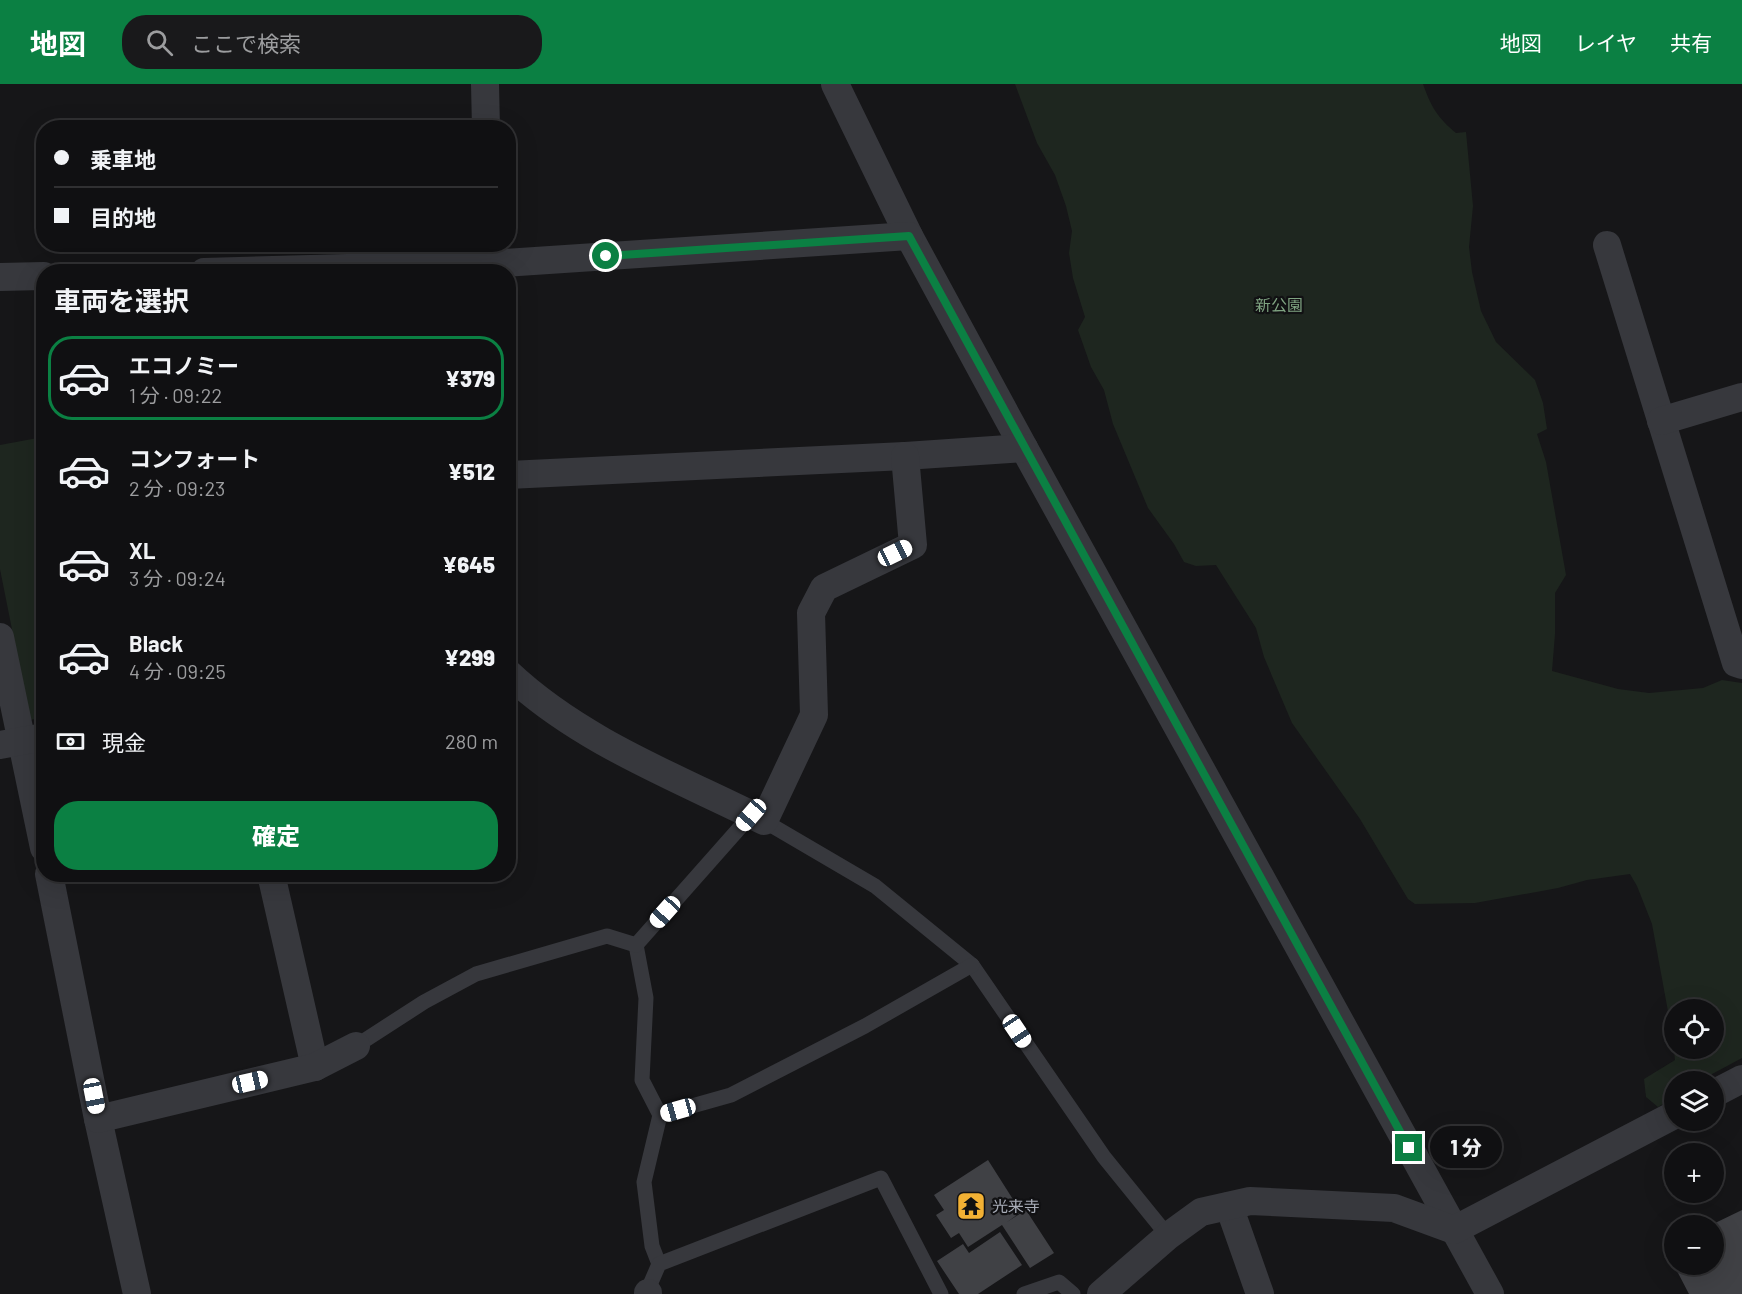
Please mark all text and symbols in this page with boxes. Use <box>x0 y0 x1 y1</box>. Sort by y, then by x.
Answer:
search box <box>122 15 542 69</box>
text: 地図 <box>30 26 86 60</box>
icon: search <box>143 26 176 59</box>
text: ここで検索 <box>191 30 301 56</box>
text: 地図 <box>1500 30 1542 55</box>
text: レイヤ <box>1575 30 1637 55</box>
text: 共有 <box>1670 30 1712 55</box>
text: 乗車地 <box>90 146 156 172</box>
text: 目的地 <box>90 204 156 230</box>
route start <box>592 242 619 269</box>
text: 車両を選択 <box>54 284 189 316</box>
park label: 新公園 <box>1255 295 1303 314</box>
icon: car <box>57 351 111 405</box>
text: エコノミー <box>129 352 239 378</box>
text: ¥379 <box>445 365 495 391</box>
text: 1 分 · 09:22 <box>129 383 222 407</box>
icon: car <box>57 444 111 498</box>
text: コンフォート <box>129 445 260 471</box>
text: ¥512 <box>448 458 495 484</box>
text: 2 分 · 09:23 <box>129 476 225 500</box>
icon: car <box>57 537 111 591</box>
text: XL <box>129 537 155 563</box>
car <box>875 537 915 569</box>
text: ¥645 <box>442 551 495 577</box>
text: 3 分 · 09:24 <box>129 566 226 590</box>
icon: car <box>57 630 111 684</box>
text: Black <box>129 630 183 656</box>
text: ¥299 <box>444 644 495 670</box>
text: 4 分 · 09:25 <box>129 659 226 683</box>
icon: cash <box>54 725 87 758</box>
text: 現金 <box>102 729 146 755</box>
text: 280 m <box>445 729 498 753</box>
car <box>732 796 770 834</box>
button: 確定 <box>54 801 498 870</box>
car <box>646 893 684 931</box>
map controls <box>1664 999 1724 1275</box>
button: locate <box>1664 999 1724 1059</box>
car <box>999 1011 1035 1051</box>
car <box>230 1069 270 1095</box>
button: layers <box>1664 1071 1724 1131</box>
car <box>82 1077 106 1115</box>
car <box>658 1096 698 1124</box>
callout: 1 分 <box>1430 1127 1502 1169</box>
route end <box>1395 1134 1422 1161</box>
text: 1 分 <box>1450 1135 1482 1159</box>
button: + <box>1664 1143 1724 1203</box>
temple icon: 光来寺 <box>955 1190 987 1222</box>
place label: 光来寺 <box>992 1196 1040 1215</box>
button: − <box>1664 1215 1724 1275</box>

